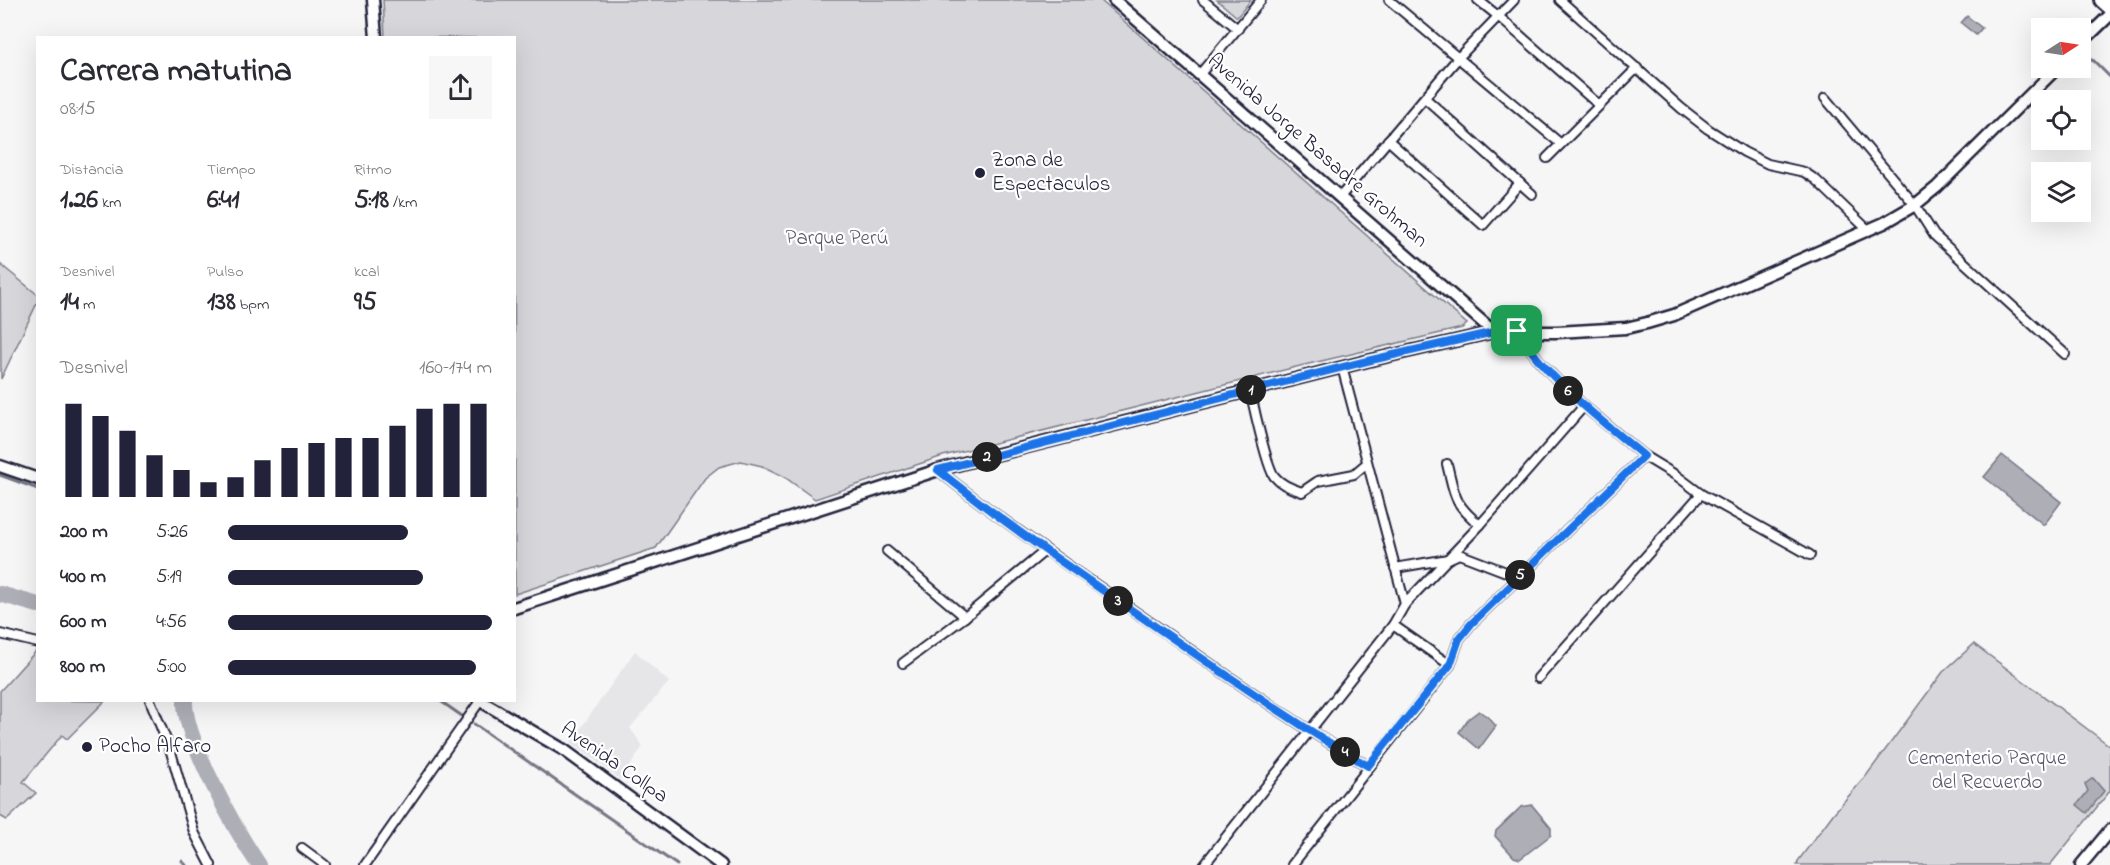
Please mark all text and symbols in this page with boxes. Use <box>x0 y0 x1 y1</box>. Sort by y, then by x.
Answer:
north arrow <box>2031 18 2091 78</box>
map controls <box>2031 18 2091 222</box>
street label: Avenida Jorge Basadre Grohman <box>1199 47 1434 257</box>
text: Carrera matutina <box>60 48 292 96</box>
button: share <box>429 56 492 119</box>
button: locate <box>2031 90 2091 150</box>
text: 08:15 <box>60 95 96 124</box>
place label: Zona de Espectaculos <box>992 146 1110 200</box>
text: Distancia <box>60 158 123 182</box>
text: Tiempo <box>207 158 256 182</box>
text: Ritmo <box>354 158 392 182</box>
button: layers <box>2031 162 2091 222</box>
marker: Zona de Espectaculos <box>973 166 987 180</box>
text: 1.26 <box>60 182 98 220</box>
text: 6:41 <box>207 182 240 220</box>
text: 5:18 <box>354 182 389 220</box>
text: km <box>98 191 121 215</box>
text: /km <box>389 191 418 215</box>
park label: Parque Perú <box>786 224 888 254</box>
text: Desnivel <box>60 260 114 284</box>
text: Pulso <box>207 260 244 284</box>
text: kcal <box>354 260 379 284</box>
text: 14 <box>60 284 79 322</box>
text: 138 <box>207 284 236 322</box>
text: 95 <box>354 284 377 322</box>
text: m <box>79 293 95 317</box>
text: bpm <box>236 293 269 317</box>
pin <box>1491 305 1542 356</box>
icon: arrive <box>1500 314 1533 347</box>
text: Desnivel <box>60 354 128 383</box>
text: 160–174 m <box>419 354 492 383</box>
pin: 1 <box>1236 375 1266 405</box>
pin: 6 <box>1553 376 1583 406</box>
text: 1 <box>1248 378 1254 402</box>
text: 6 <box>1564 379 1572 403</box>
pin: 2 <box>972 442 1002 472</box>
text: 2 <box>983 445 991 469</box>
text: 200 m <box>60 518 108 547</box>
text: 5:26 <box>156 518 188 547</box>
pin: 5 <box>1505 560 1535 590</box>
text: 400 m <box>60 563 106 592</box>
text: 5:19 <box>156 563 182 592</box>
text: 5 <box>1515 563 1525 587</box>
pin: 3 <box>1103 586 1133 616</box>
text: 3 <box>1115 589 1121 613</box>
text: 600 m <box>60 608 107 637</box>
text: 4:56 <box>156 608 186 637</box>
text: 800 m <box>60 653 105 682</box>
text: 5:00 <box>156 653 186 682</box>
street label: Avenida Collpa <box>554 715 674 811</box>
place label: Pocho Alfaro <box>99 732 211 762</box>
pin: 4 <box>1330 737 1360 767</box>
marker: Pocho Alfaro <box>80 740 94 754</box>
text: 4 <box>1342 740 1348 764</box>
park label: Cementerio Parque del Recuerdo <box>1908 744 2067 798</box>

